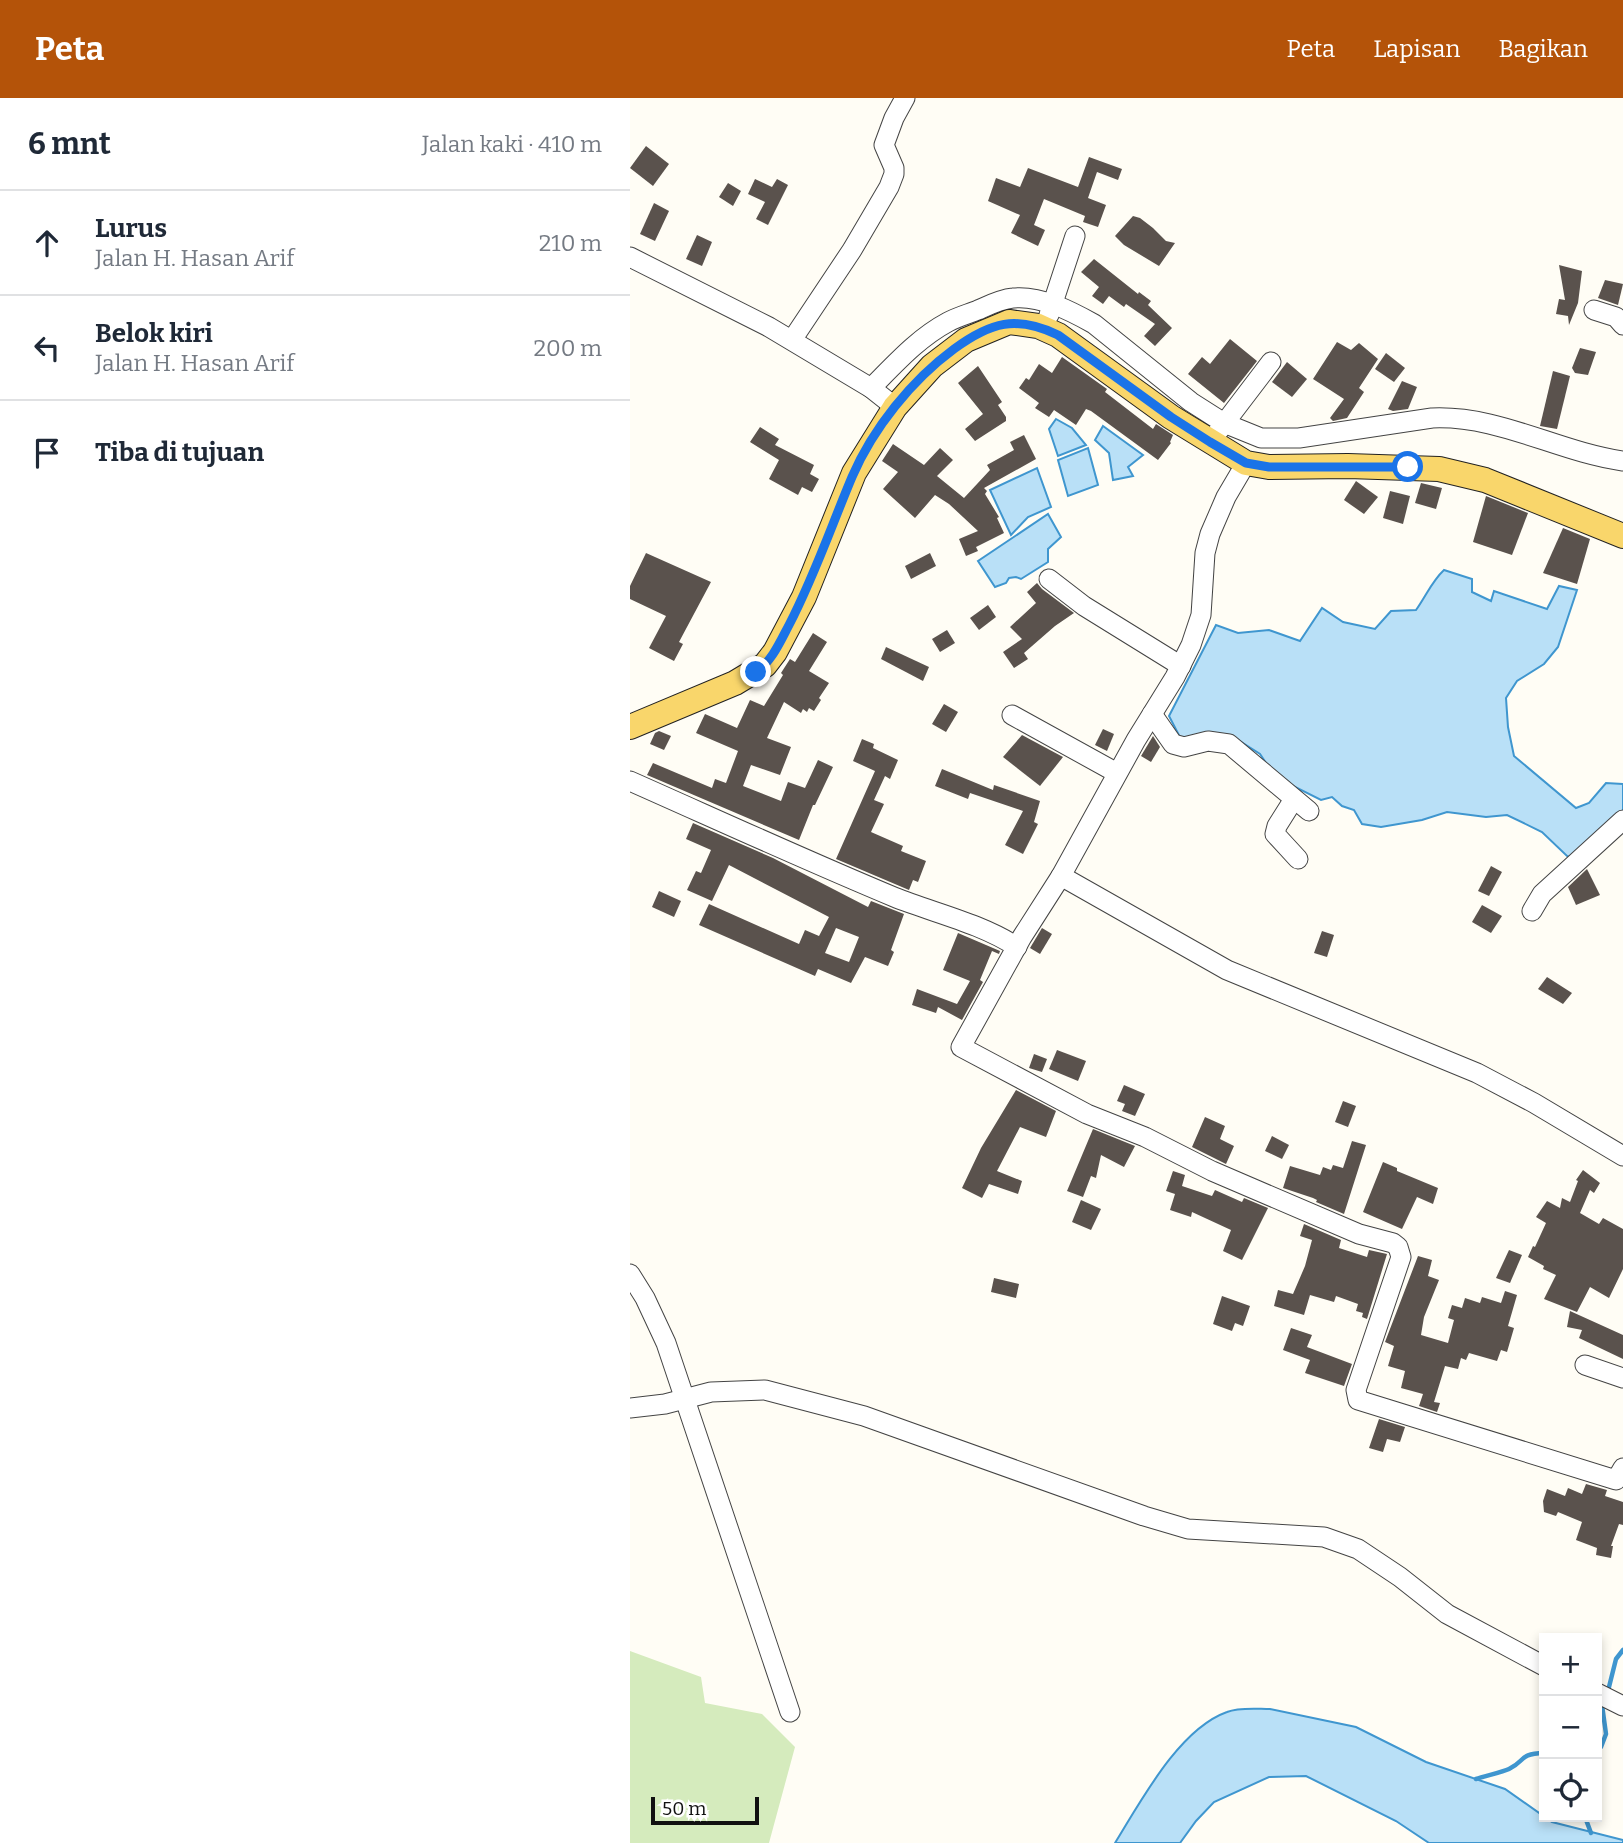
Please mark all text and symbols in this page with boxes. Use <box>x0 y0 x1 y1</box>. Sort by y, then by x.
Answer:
text: Peta <box>35 29 104 69</box>
text: Peta <box>1287 35 1335 63</box>
text: Lapisan <box>1373 35 1460 63</box>
text: Bagikan <box>1498 35 1588 63</box>
text: 6 mnt <box>28 126 111 162</box>
text: Jalan kaki · 410 m <box>422 130 602 158</box>
text: Lurus <box>95 213 167 244</box>
icon: ahead <box>28 224 66 262</box>
text: 210 m <box>539 229 602 257</box>
text: Jalan H. Hasan Arif <box>95 244 294 272</box>
text: Belok kiri <box>95 318 213 349</box>
icon: left <box>28 329 66 367</box>
text: 200 m <box>533 334 602 362</box>
text: Jalan H. Hasan Arif <box>95 349 294 377</box>
icon: arrive <box>28 434 66 472</box>
text: Tiba di tujuan <box>95 437 264 468</box>
route start <box>1392 451 1423 482</box>
route end <box>740 656 771 687</box>
map controls <box>1539 1633 1602 1822</box>
button: + <box>1539 1633 1602 1696</box>
button: − <box>1539 1696 1602 1759</box>
button: locate <box>1539 1759 1602 1822</box>
scale bar <box>651 1794 760 1826</box>
text: 50 m <box>662 1797 706 1820</box>

